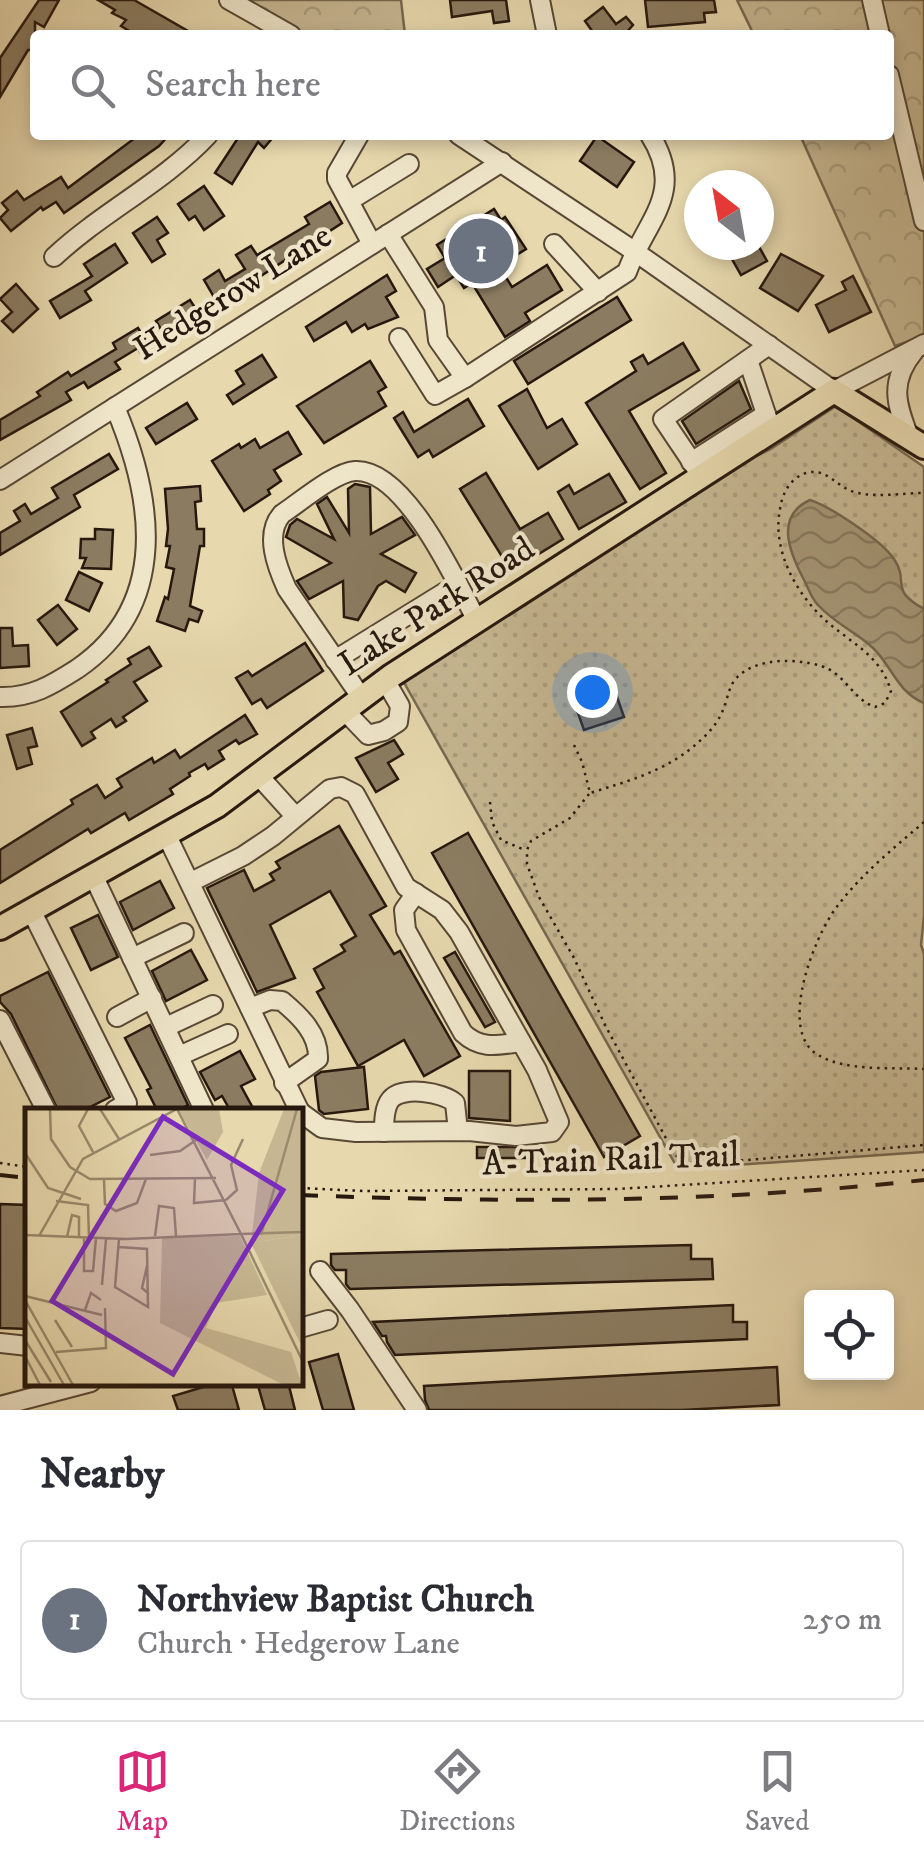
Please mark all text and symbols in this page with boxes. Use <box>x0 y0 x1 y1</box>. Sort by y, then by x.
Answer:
search box <box>30 30 894 140</box>
icon: search <box>65 58 120 113</box>
text: Search here <box>145 61 321 109</box>
north arrow <box>684 170 774 260</box>
pin: 1 <box>448 214 514 288</box>
street label: Hedgerow Lane <box>126 215 340 371</box>
street label: Lake Park Road <box>331 527 544 687</box>
your location <box>567 667 618 718</box>
inset map <box>25 1108 302 1385</box>
street label: A-Train Rail Trail <box>481 1134 741 1186</box>
map controls <box>804 1290 894 1380</box>
button: locate <box>804 1290 894 1380</box>
text: Nearby <box>40 1449 164 1501</box>
text: Northview Baptist Church <box>137 1576 534 1624</box>
text: 1 <box>69 1600 80 1640</box>
text: 250 m <box>802 1600 882 1640</box>
text: Church · Hedgerow Lane <box>137 1624 460 1664</box>
tab: Map <box>115 1744 170 1839</box>
tab: Directions <box>399 1744 515 1839</box>
tab: Saved <box>745 1744 809 1839</box>

